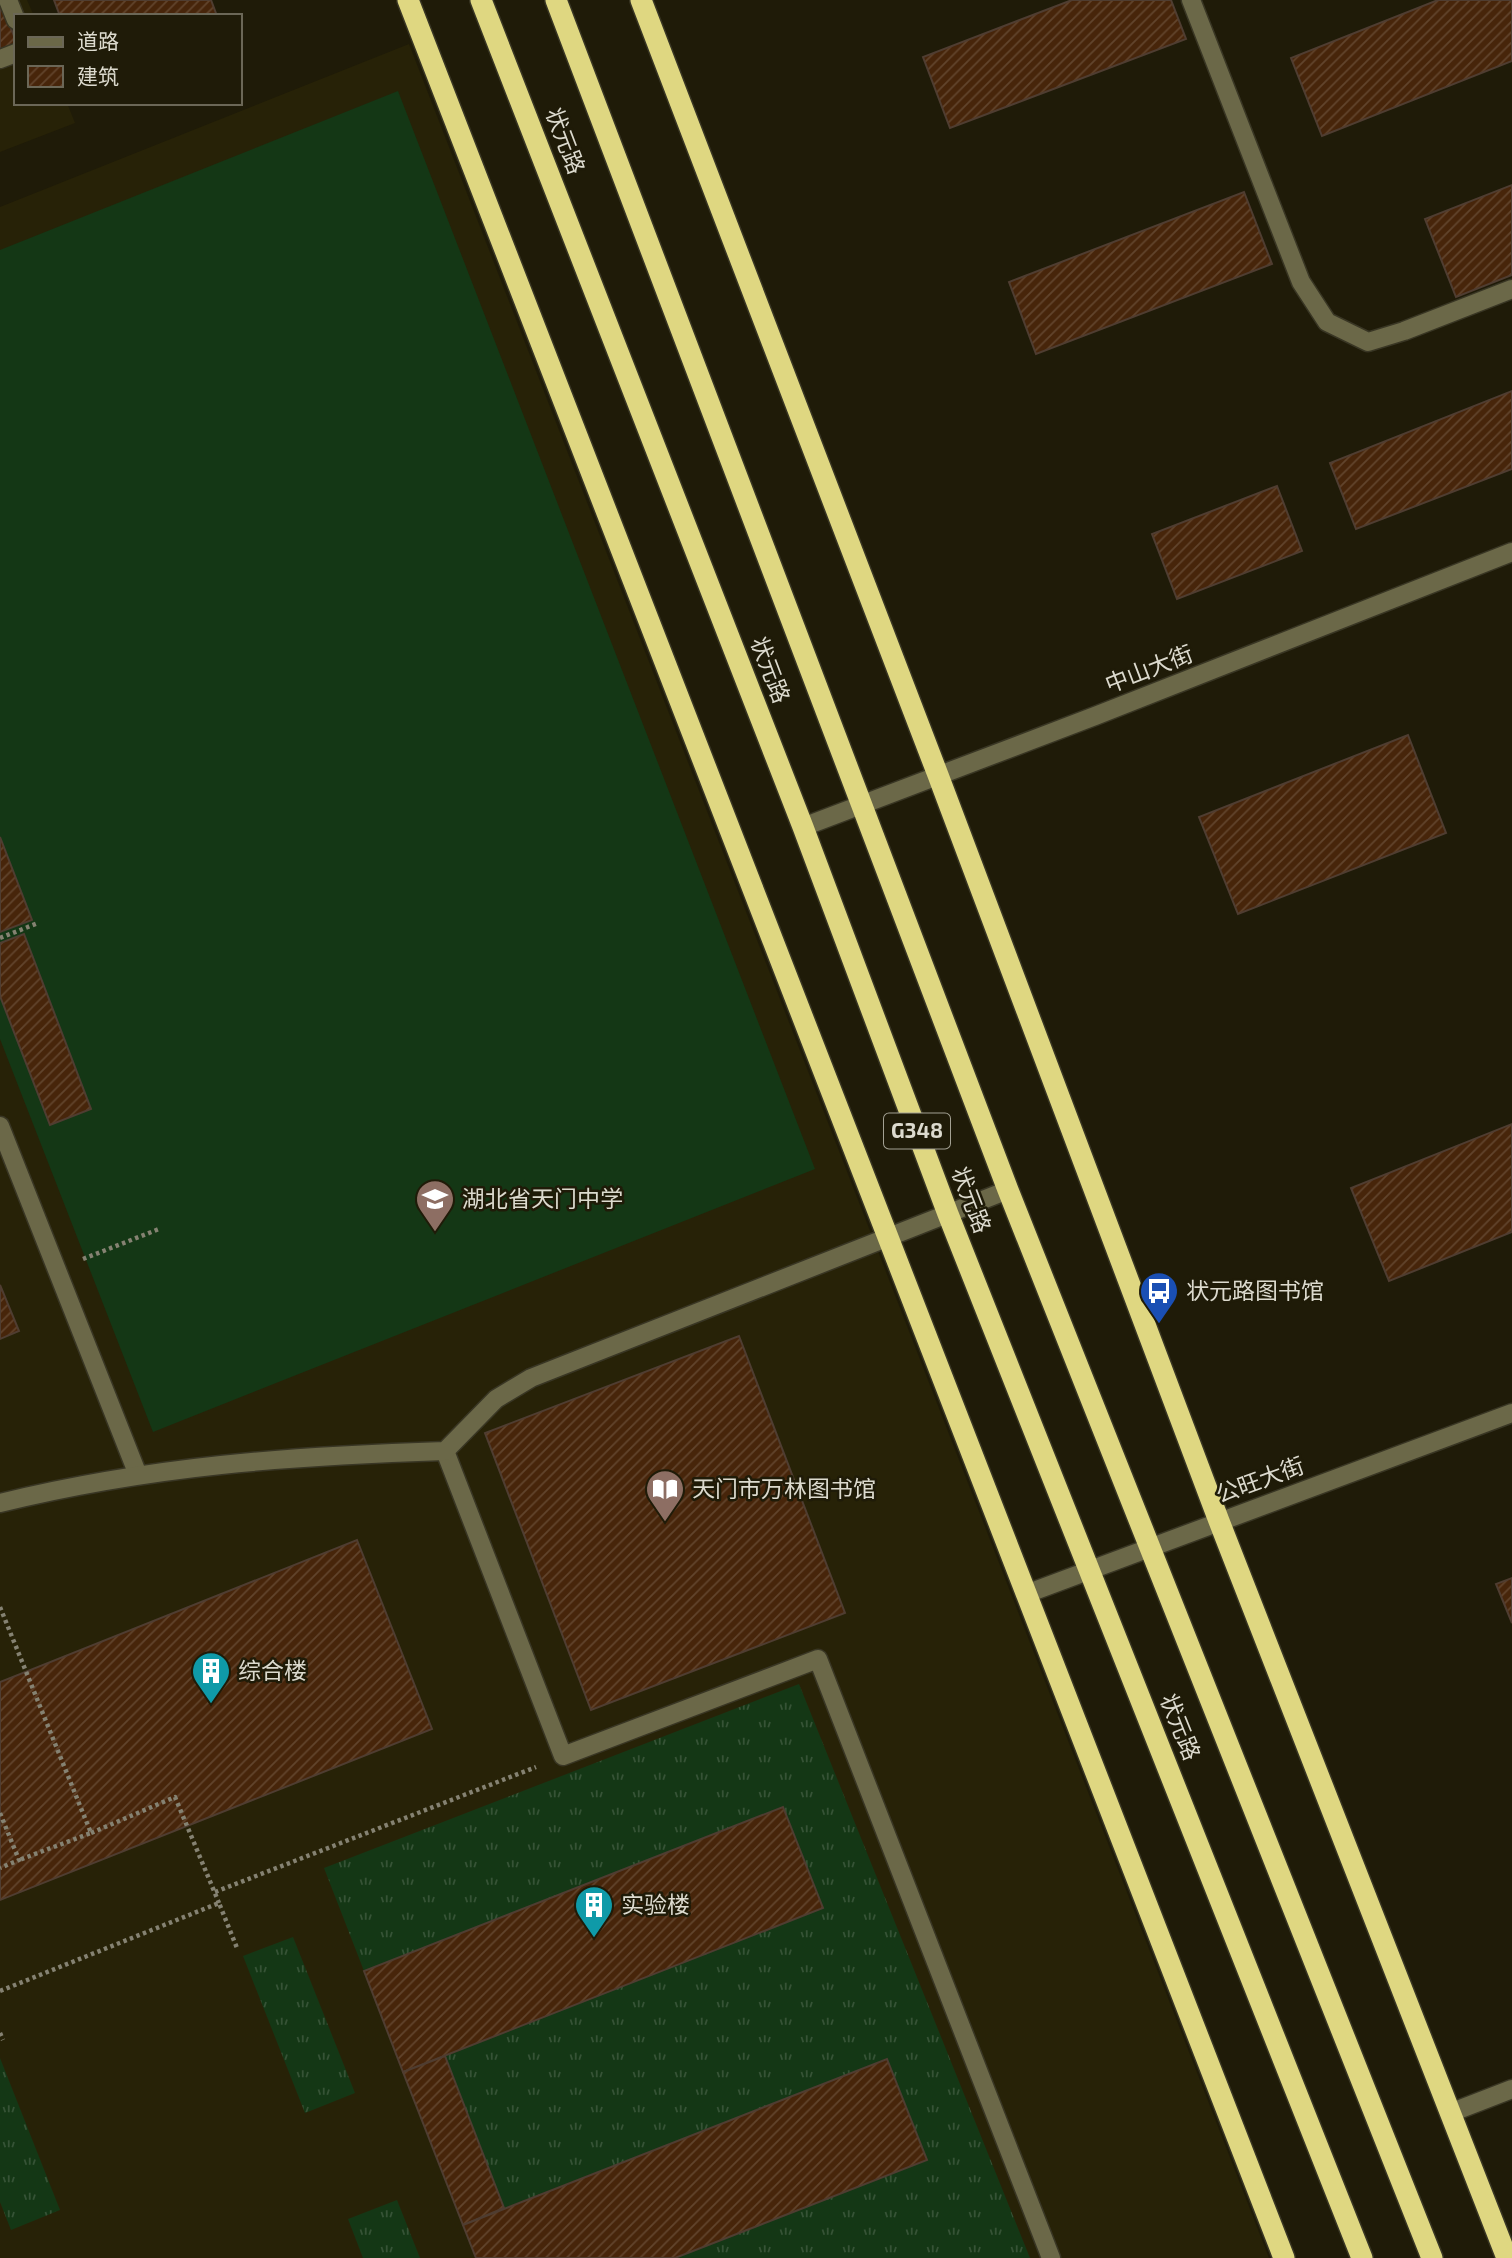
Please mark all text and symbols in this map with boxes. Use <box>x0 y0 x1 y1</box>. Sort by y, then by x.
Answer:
legend <box>14 14 242 105</box>
text: 道路 <box>77 28 119 53</box>
text: 建筑 <box>77 63 119 88</box>
street label: 状元路 <box>540 103 591 178</box>
street label: 状元路 <box>745 632 796 707</box>
street label: 中山大街 <box>1101 639 1197 698</box>
road number: G348 <box>884 1114 950 1148</box>
street label: 状元路 <box>946 1162 997 1237</box>
school or university icon: 湖北省天门中学 <box>414 1178 456 1233</box>
place label: 湖北省天门中学 <box>462 1184 623 1212</box>
bus stop icon: 状元路图书馆 <box>1138 1270 1180 1325</box>
place label: 状元路图书馆 <box>1186 1276 1324 1304</box>
street label: 公旺大街 <box>1212 1450 1308 1508</box>
library icon: 天门市万林图书馆 <box>644 1468 686 1523</box>
place label: 天门市万林图书馆 <box>692 1474 876 1502</box>
building icon: 综合楼 <box>190 1650 232 1705</box>
place label: 综合楼 <box>238 1656 307 1684</box>
street label: 状元路 <box>1155 1689 1207 1764</box>
building icon: 实验楼 <box>573 1884 615 1939</box>
place label: 实验楼 <box>621 1890 690 1918</box>

